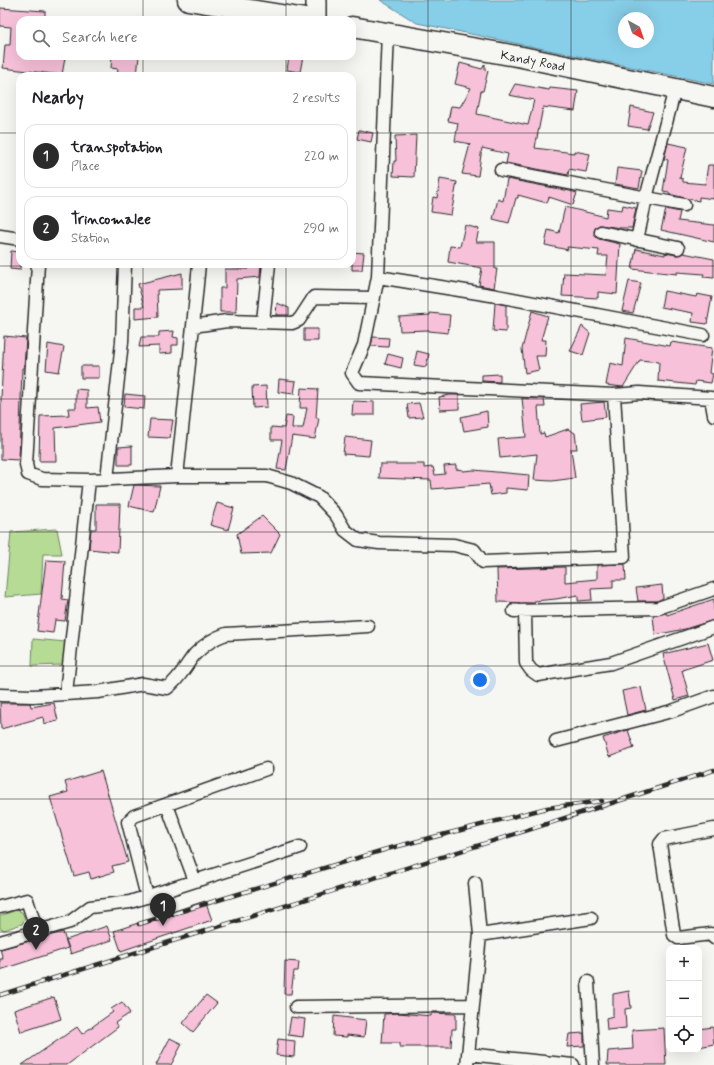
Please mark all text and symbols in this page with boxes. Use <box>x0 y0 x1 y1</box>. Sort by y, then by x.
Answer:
north arrow <box>618 12 654 48</box>
search box <box>16 16 356 60</box>
icon: search <box>30 27 52 49</box>
text: Search here <box>62 28 138 48</box>
street label: Kandy Road <box>499 47 567 76</box>
text: Nearby <box>32 87 84 109</box>
text: 2 results <box>293 90 340 107</box>
text: transpotation <box>71 138 163 158</box>
text: 1 <box>43 148 49 165</box>
text: 220 m <box>304 148 339 165</box>
text: Place <box>71 158 100 175</box>
text: Trincomalee <box>71 210 151 230</box>
text: 2 <box>43 220 49 237</box>
text: 290 m <box>303 220 339 237</box>
text: Station <box>71 230 109 247</box>
your location <box>470 670 490 690</box>
pin: 1 <box>150 893 176 926</box>
pin: 2 <box>23 917 49 950</box>
map controls <box>666 945 702 1053</box>
button: + <box>666 945 702 981</box>
button: − <box>666 981 702 1017</box>
button: locate <box>666 1017 702 1053</box>

